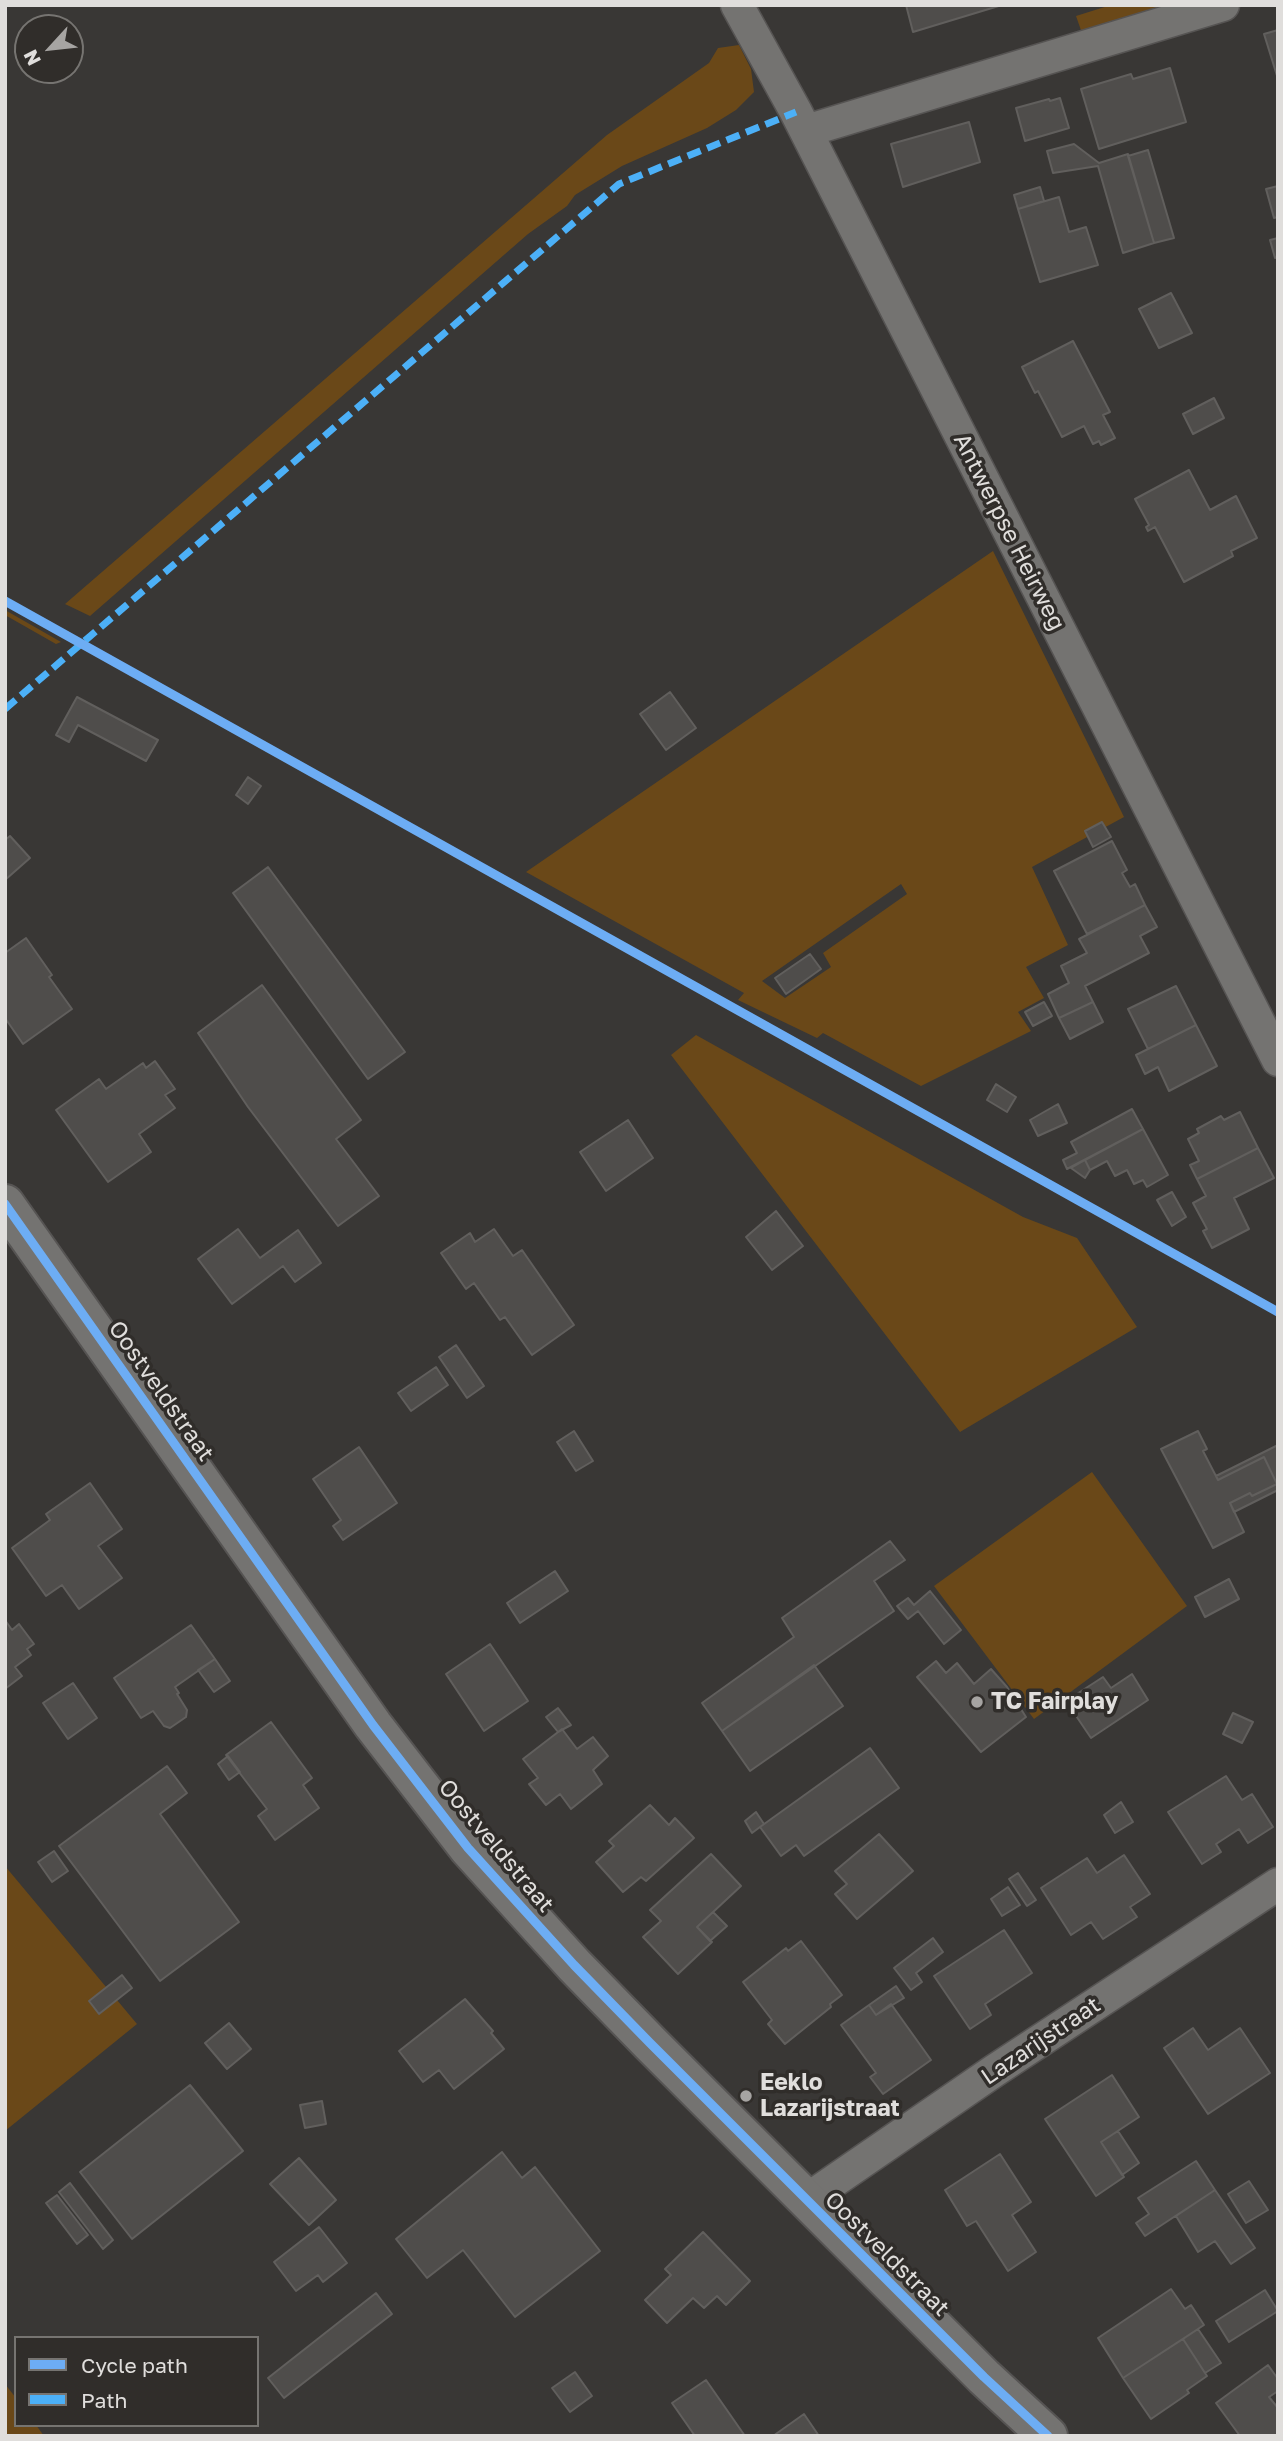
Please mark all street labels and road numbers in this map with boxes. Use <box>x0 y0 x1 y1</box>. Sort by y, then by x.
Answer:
street label: Antwerpse Heirweg <box>947 429 1071 635</box>
street label: Oostveldstraat <box>102 1316 220 1466</box>
street label: Oostveldstraat <box>432 1774 560 1918</box>
street label: Lazarijstraat <box>976 1991 1106 2091</box>
street label: Oostveldstraat <box>819 2186 955 2322</box>

